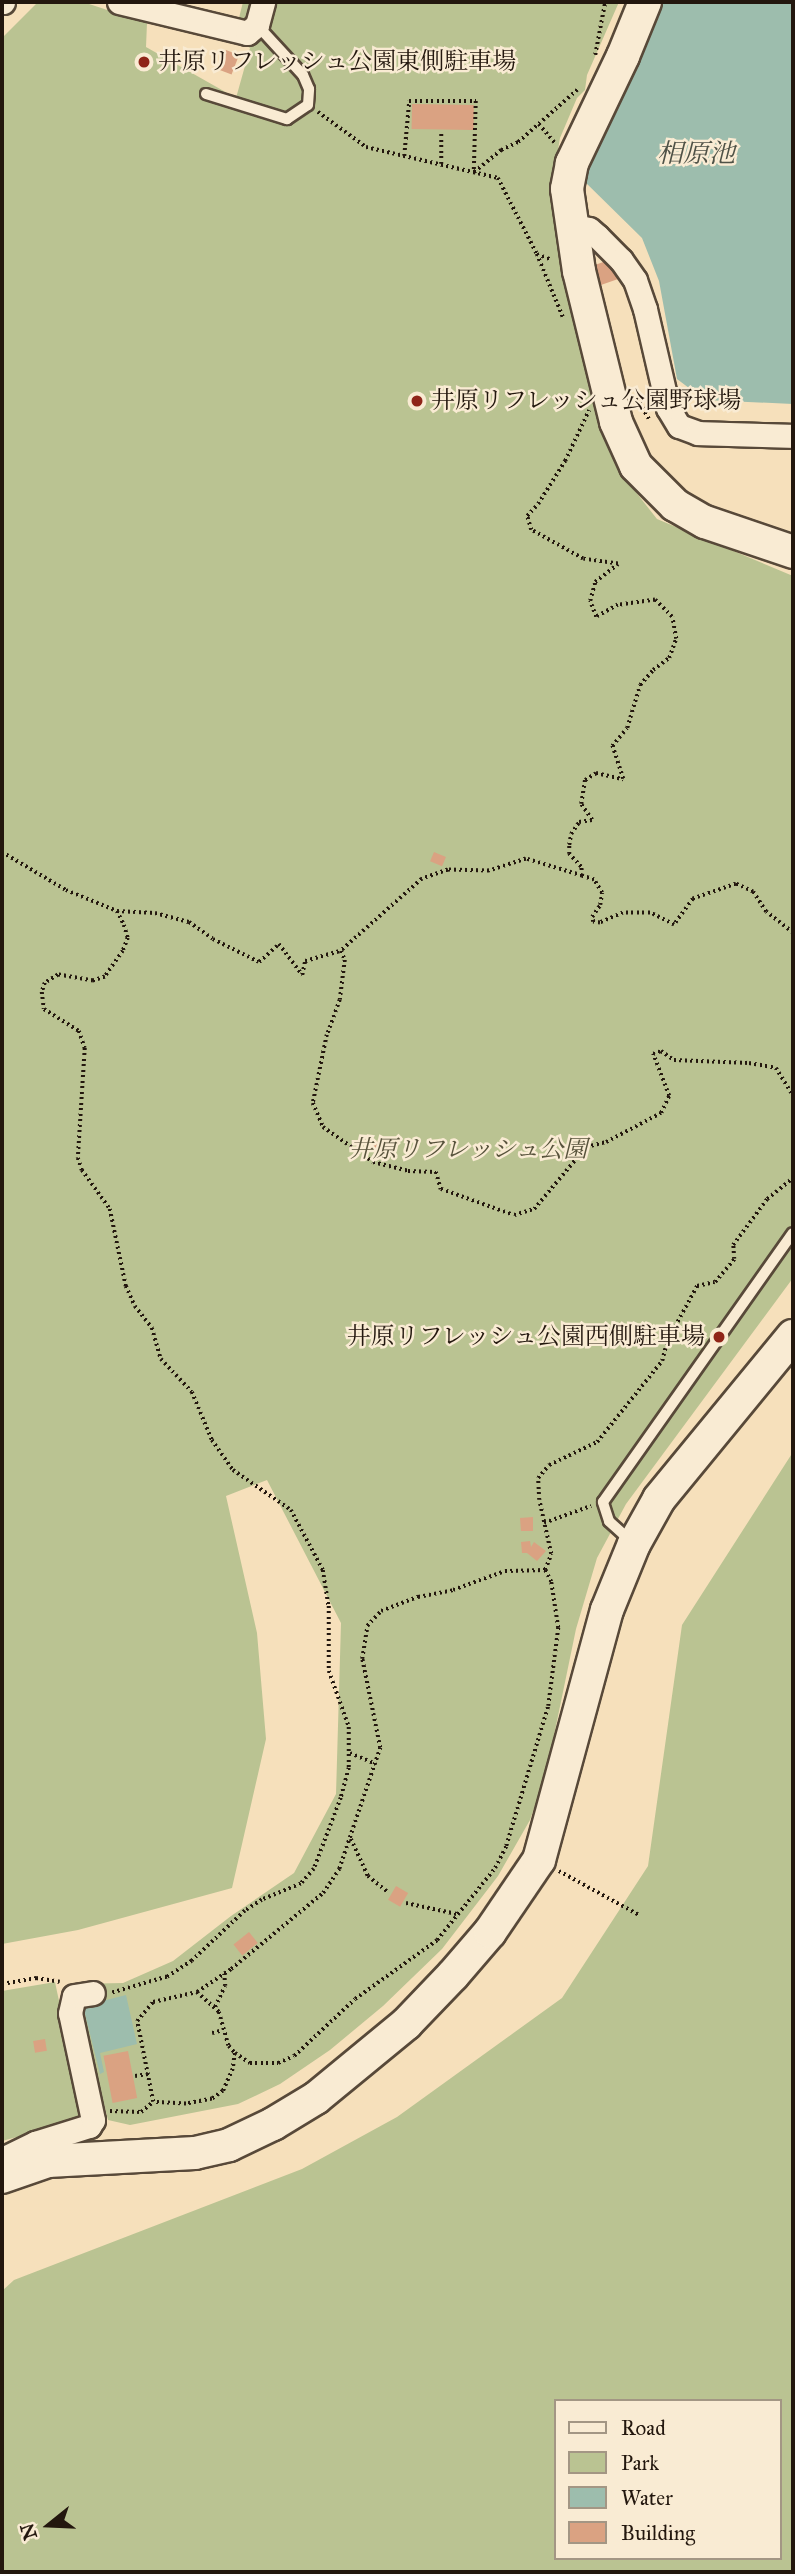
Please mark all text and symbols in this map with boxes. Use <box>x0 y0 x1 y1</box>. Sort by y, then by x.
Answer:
place label: 井原リフレッシュ公園東側駐車場 <box>158 48 518 76</box>
marker: 井原リフレッシュ公園東側駐車場 <box>136 54 152 70</box>
water label: 相原池 <box>657 138 735 170</box>
place label: 井原リフレッシュ公園野球場 <box>431 387 743 415</box>
marker: 井原リフレッシュ公園野球場 <box>409 393 425 409</box>
park label: 井原リフレッシュ公園 <box>348 1136 588 1164</box>
place label: 井原リフレッシュ公園西側駐車場 <box>345 1323 705 1351</box>
marker: 井原リフレッシュ公園西側駐車場 <box>711 1329 727 1345</box>
legend <box>554 2399 781 2560</box>
text: Road <box>621 2415 666 2441</box>
text: Park <box>621 2450 659 2476</box>
text: Water <box>621 2485 673 2511</box>
north arrow <box>14 2490 84 2560</box>
text: N <box>15 2520 42 2543</box>
text: Building <box>621 2520 695 2546</box>

